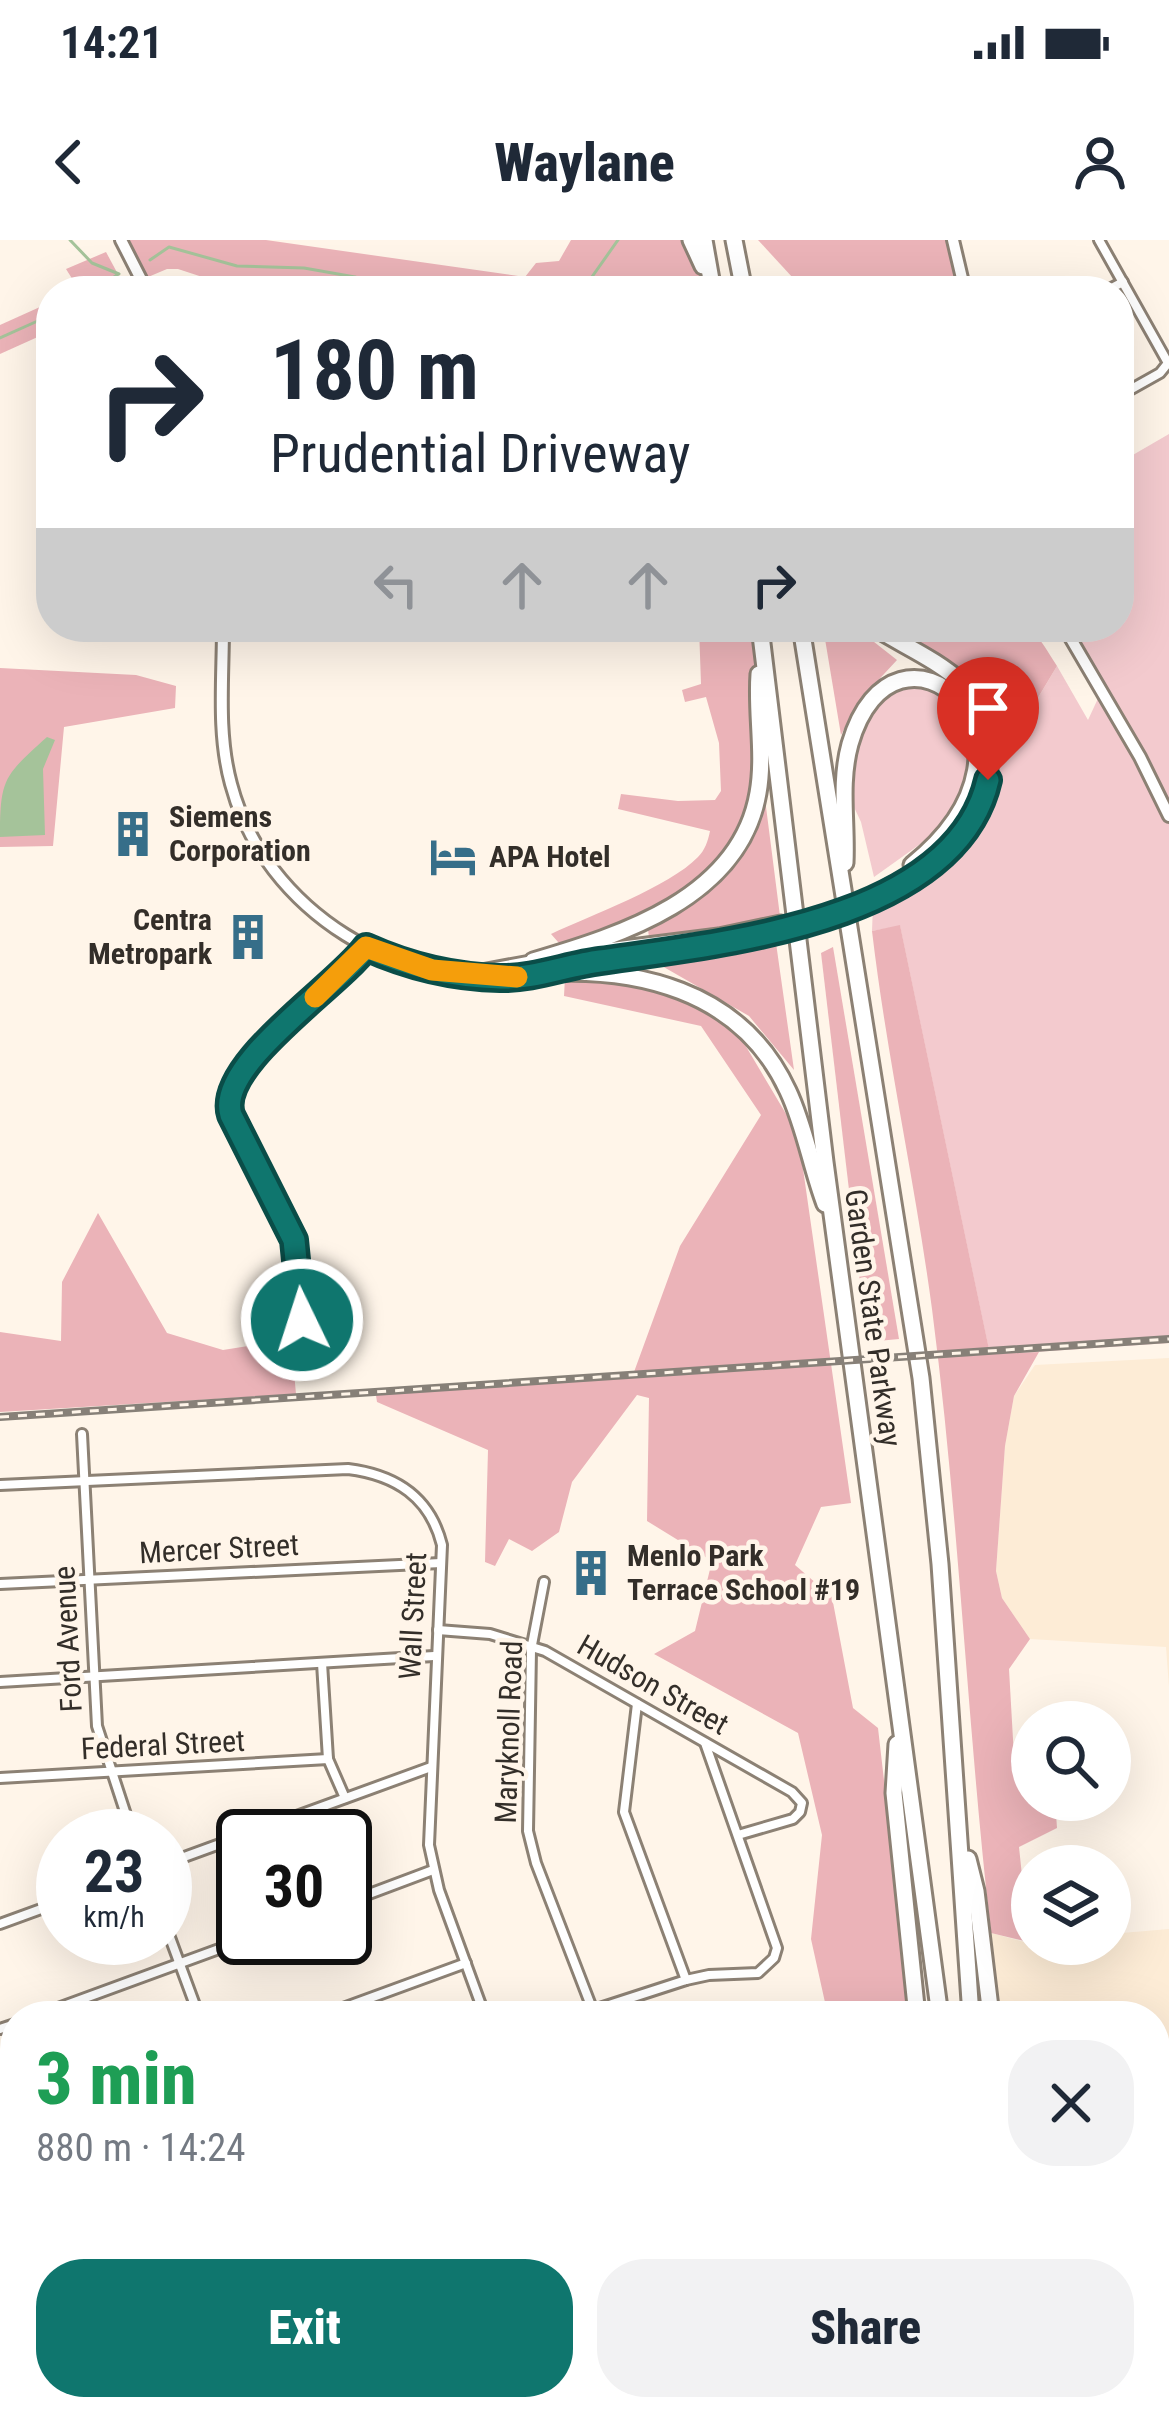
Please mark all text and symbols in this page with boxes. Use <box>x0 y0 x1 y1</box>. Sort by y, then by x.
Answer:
text: 14:21 <box>60 16 163 69</box>
icon: back <box>36 129 102 195</box>
icon: person <box>1067 129 1133 195</box>
text: Waylane <box>494 131 675 194</box>
text: 180 m <box>270 321 479 420</box>
icon: right <box>72 324 228 480</box>
text: Prudential Driveway <box>270 422 691 485</box>
icon: left <box>363 552 429 618</box>
icon: ahead <box>489 552 555 618</box>
icon: ahead <box>615 552 681 618</box>
icon: right <box>741 552 807 618</box>
pin <box>937 657 1039 780</box>
icon: arrive <box>955 675 1021 741</box>
place label: Siemens Corporation <box>169 799 311 868</box>
building icon: Siemens Corporation <box>108 809 158 859</box>
hotel icon: APA Hotel <box>428 832 478 882</box>
place label: APA Hotel <box>489 839 611 874</box>
place label: Centra Metropark <box>88 902 213 971</box>
building icon: Centra Metropark <box>223 912 273 962</box>
street label: Garden State Parkway <box>838 1187 909 1449</box>
position arrow <box>239 1257 365 1383</box>
street label: Mercer Street <box>138 1527 300 1570</box>
place label: Menlo Park Terrace School #19 <box>627 1538 860 1607</box>
building icon: Menlo Park Terrace School #19 <box>566 1548 616 1598</box>
street label: Wall Street <box>392 1551 433 1681</box>
street label: Ford Avenue <box>46 1565 89 1713</box>
street label: Hudson Street <box>572 1627 735 1742</box>
street label: Maryknoll Road <box>488 1640 529 1824</box>
map controls <box>1011 1701 1131 1965</box>
button: search <box>1011 1701 1131 1821</box>
street label: Federal Street <box>80 1723 246 1766</box>
speed limit sign: 30 <box>216 1809 372 1965</box>
text: 23 <box>84 1836 144 1907</box>
button: layers <box>1011 1845 1131 1965</box>
text: km/h <box>83 1899 145 1934</box>
text: 3 min <box>36 2037 197 2122</box>
button: close <box>1008 2040 1134 2166</box>
text: 880 m · 14:24 <box>36 2125 246 2171</box>
button: Exit <box>36 2259 573 2397</box>
button: Share <box>597 2259 1134 2397</box>

